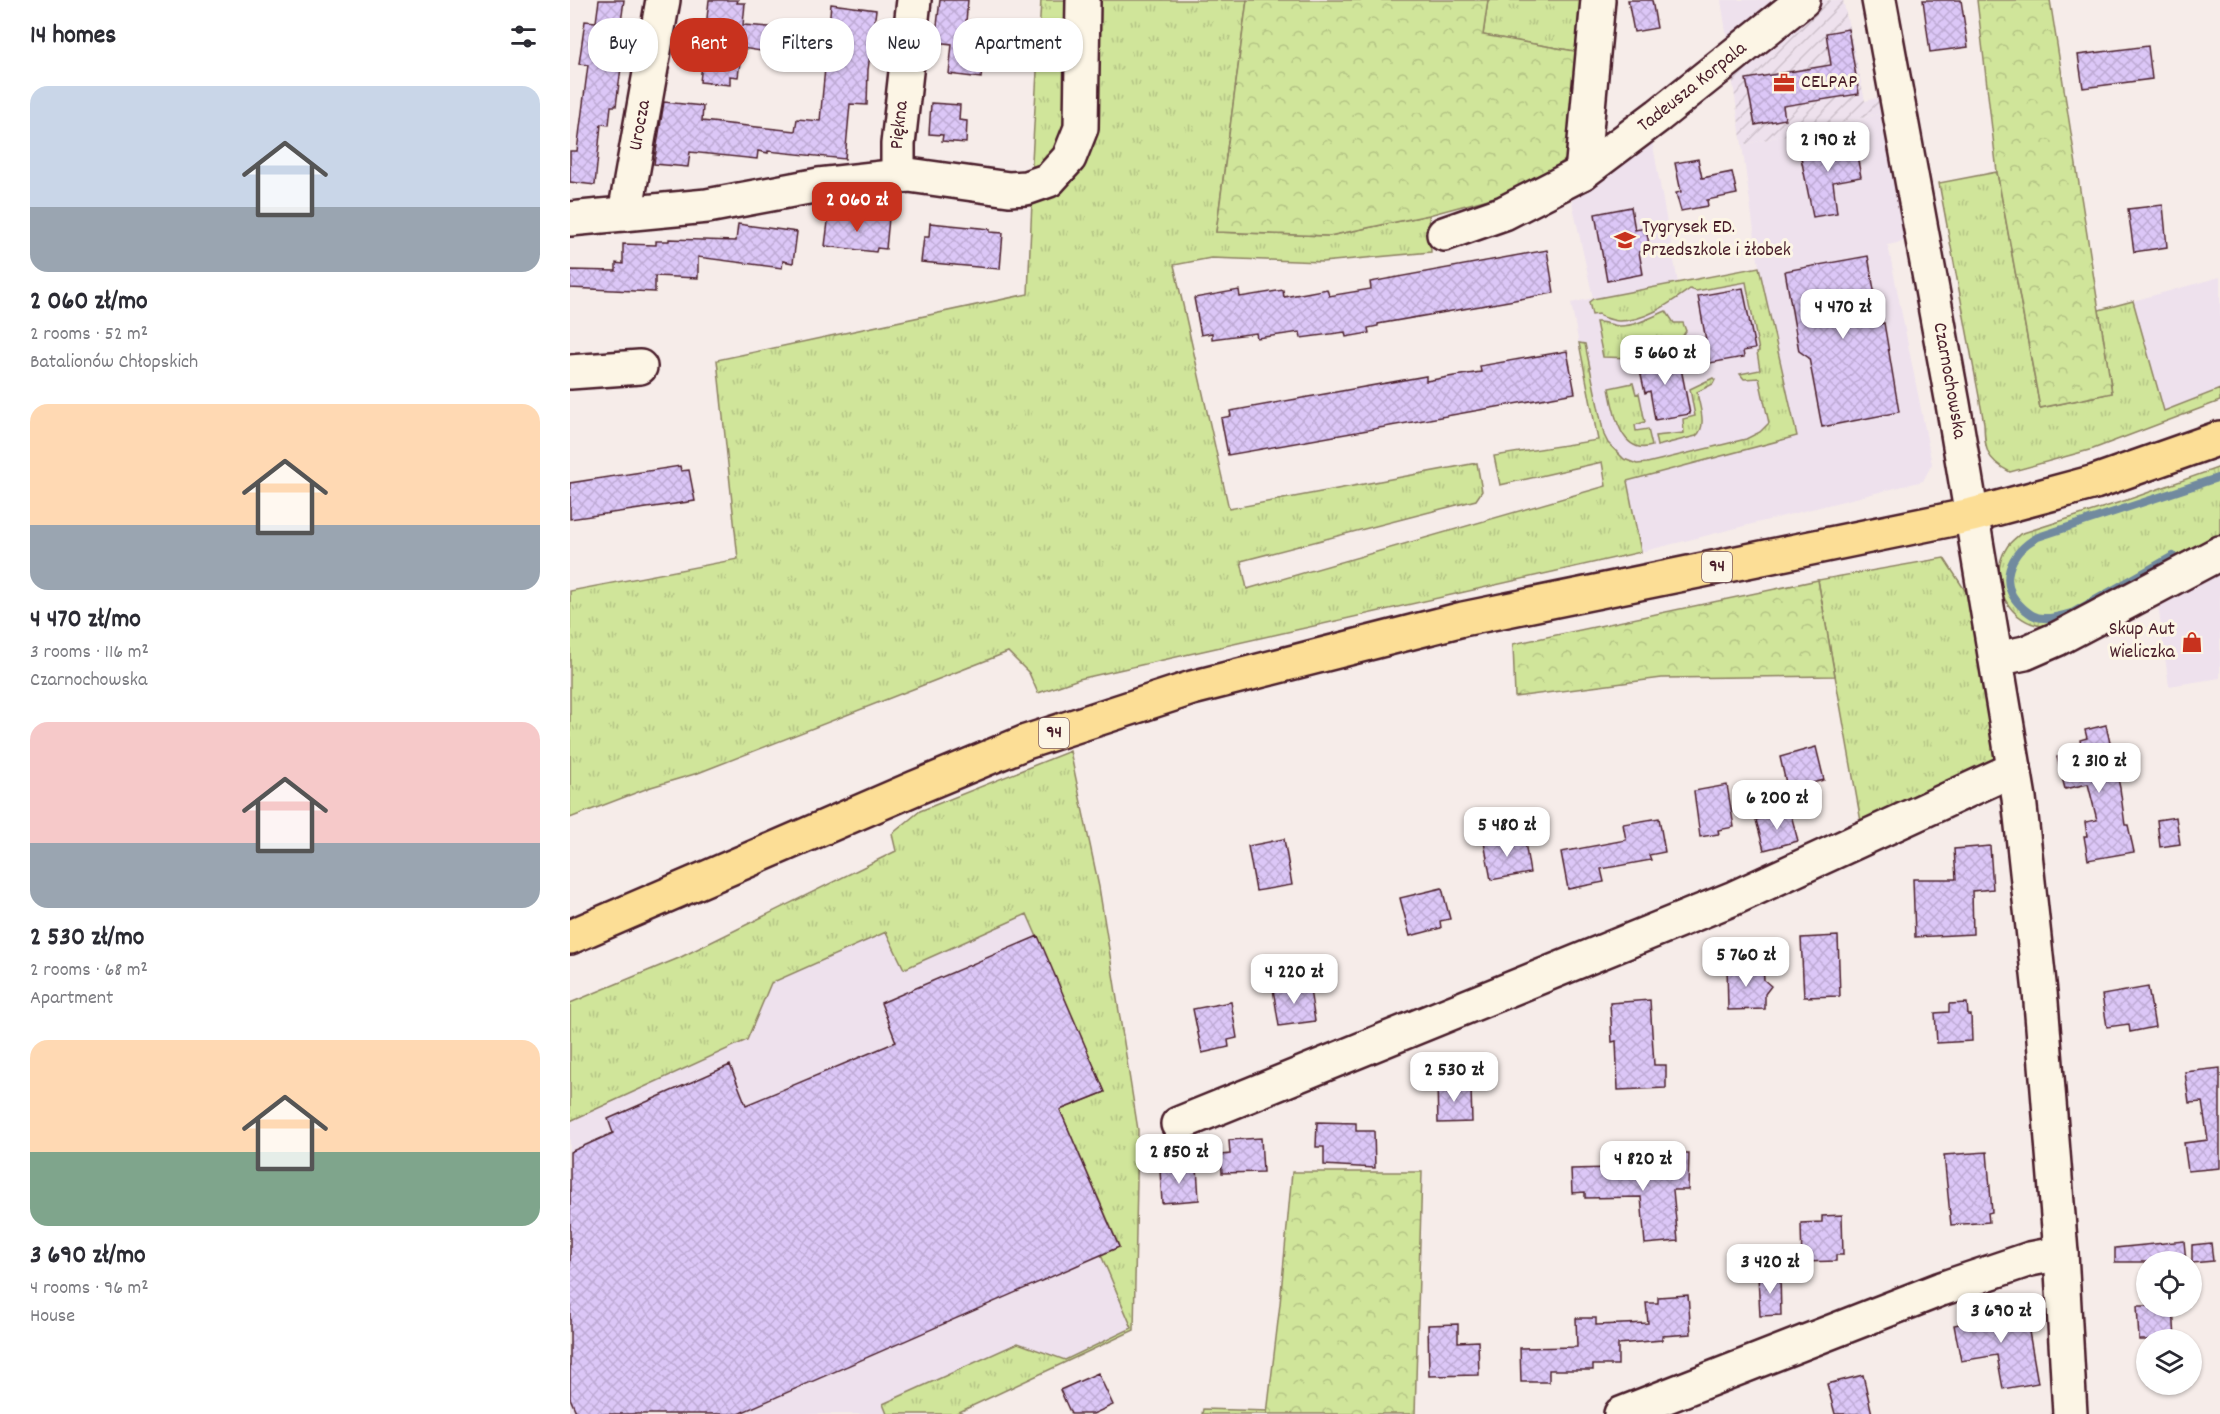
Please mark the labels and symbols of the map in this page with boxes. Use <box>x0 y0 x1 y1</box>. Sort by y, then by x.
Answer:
street label: Tadeusza Korpala <box>1632 35 1754 140</box>
place label: CELPAP <box>1801 69 1857 97</box>
office icon: CELPAP <box>1772 71 1796 95</box>
street label: Urocza <box>622 97 659 153</box>
street label: Piękna <box>884 99 917 149</box>
pin: 2 190 zł <box>1766 122 1890 173</box>
pin: 2 060 zł <box>795 182 919 233</box>
place label: Tygrysek ED. Przedszkole i żłobek <box>1642 214 1791 265</box>
school or university icon: Tygrysek ED. Przedszkole i żłobek <box>1613 228 1637 252</box>
pin: 4 470 zł <box>1781 289 1905 340</box>
street label: Czarnochowska <box>1924 320 1973 441</box>
pin: 5 660 zł <box>1603 335 1727 386</box>
road number: 94 <box>1702 552 1732 582</box>
place label: Skup Aut Wieliczka <box>2109 616 2176 667</box>
shop icon: Skup Aut Wieliczka <box>2180 630 2204 654</box>
road number: 94 <box>1039 718 1069 748</box>
pin: 2 310 zł <box>2037 743 2161 794</box>
pin: 6 200 zł <box>1715 780 1839 831</box>
pin: 5 480 zł <box>1445 807 1569 858</box>
pin: 5 760 zł <box>1684 937 1808 988</box>
pin: 4 220 zł <box>1232 954 1356 1005</box>
pin: 2 530 zł <box>1392 1052 1516 1103</box>
pin: 2 850 zł <box>1117 1134 1241 1185</box>
pin: 4 820 zł <box>1581 1141 1705 1192</box>
pin: 3 420 zł <box>1708 1244 1832 1295</box>
pin: 3 690 zł <box>1939 1293 2063 1344</box>

